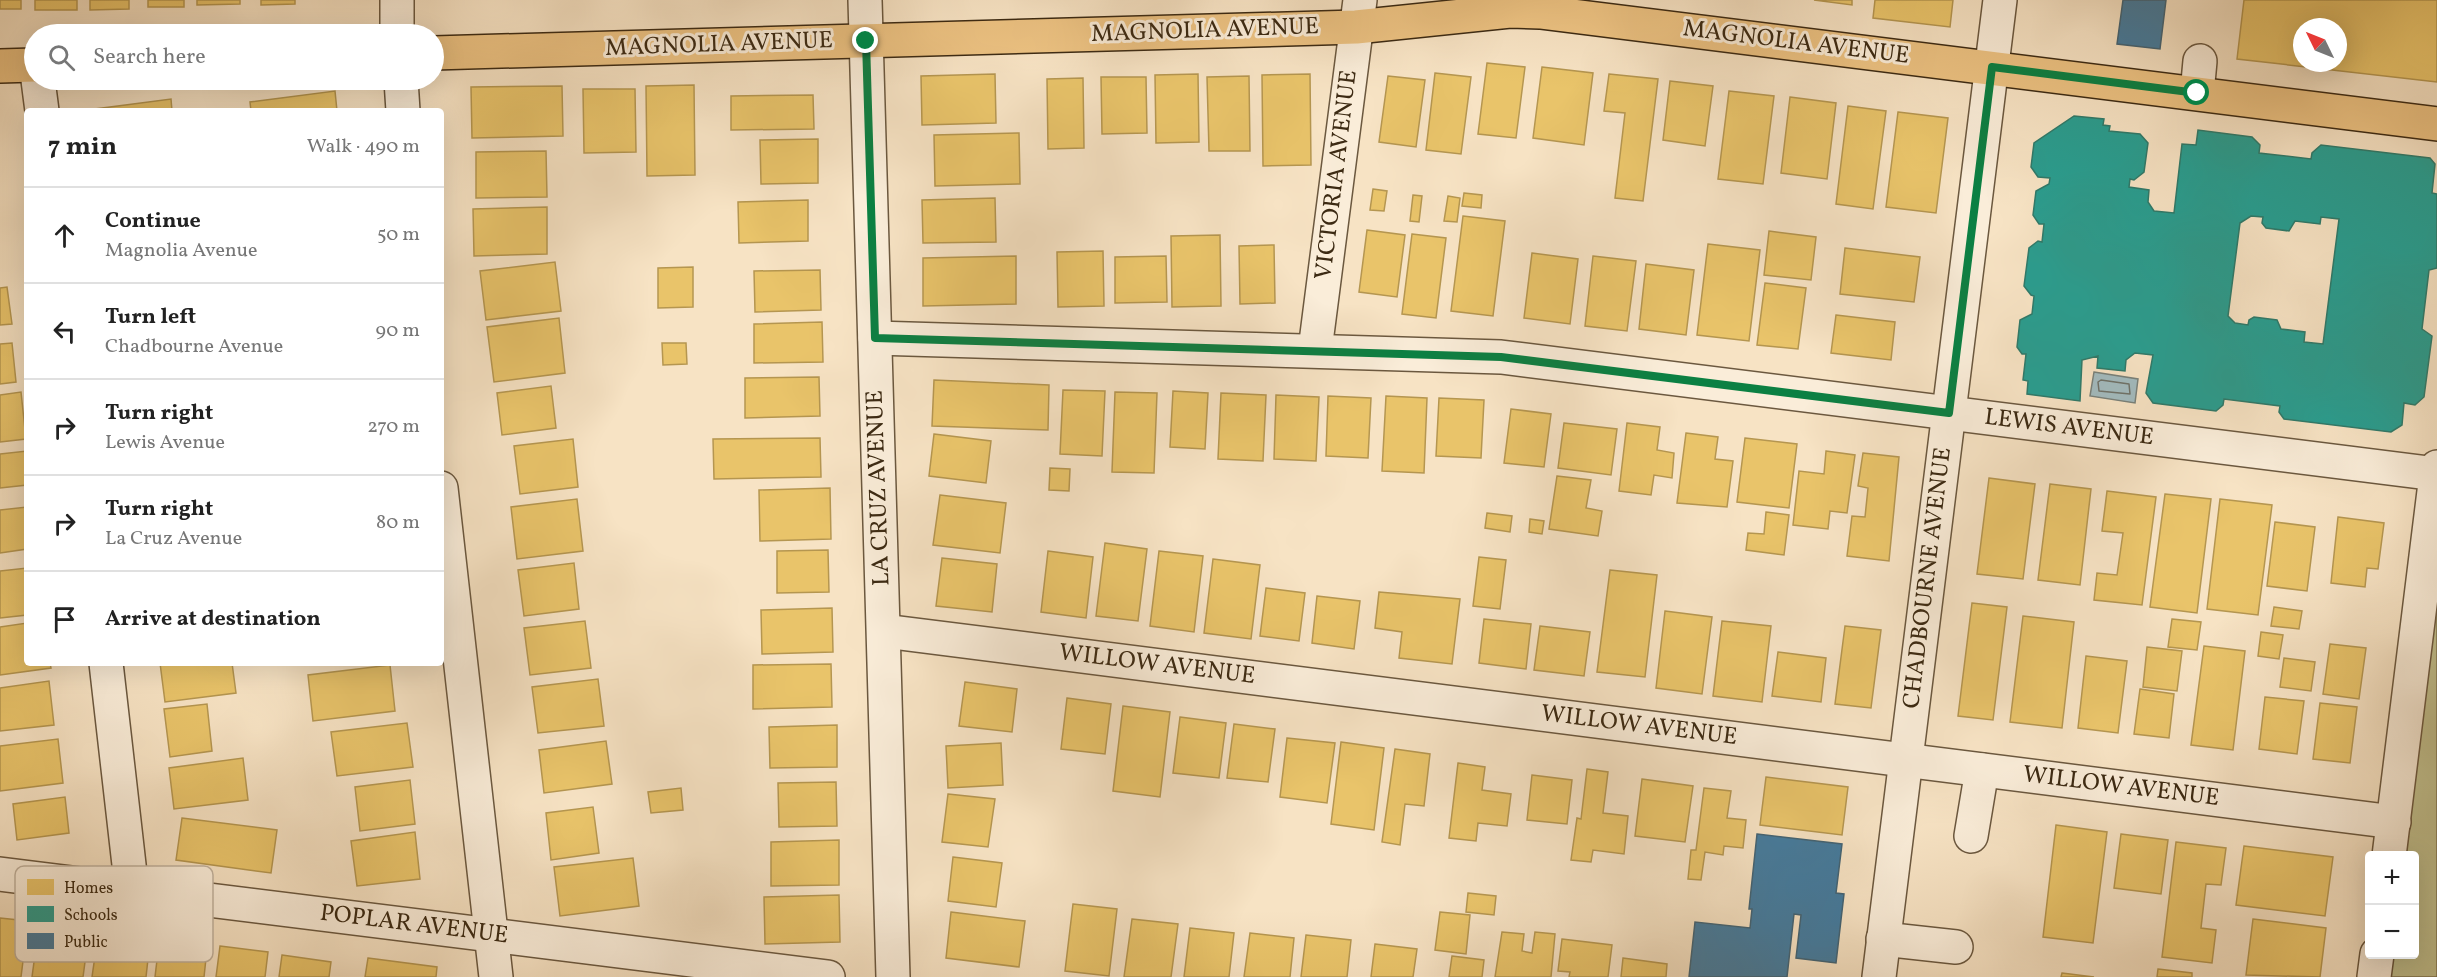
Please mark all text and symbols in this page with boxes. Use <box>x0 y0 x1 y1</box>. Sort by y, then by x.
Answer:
street label: MAGNOLIA AVENUE <box>1091 10 1319 52</box>
street label: MAGNOLIA AVENUE <box>1681 12 1911 74</box>
north arrow <box>2293 18 2347 72</box>
search box <box>24 24 444 90</box>
street label: MAGNOLIA AVENUE <box>605 24 833 66</box>
route end <box>852 27 878 53</box>
icon: search <box>45 41 78 74</box>
text: Search here <box>93 42 206 73</box>
street label: VICTORIA AVENUE <box>1307 68 1367 282</box>
route start <box>2183 79 2209 105</box>
text: 7 min <box>48 129 117 165</box>
text: Walk · 490 m <box>307 133 420 161</box>
text: Continue <box>105 206 201 237</box>
icon: ahead <box>48 219 81 252</box>
text: 50 m <box>377 221 420 249</box>
text: Magnolia Avenue <box>105 237 258 265</box>
text: Turn left <box>105 302 196 333</box>
icon: left <box>48 315 81 348</box>
text: 90 m <box>376 317 420 345</box>
text: Chadbourne Avenue <box>105 333 283 361</box>
street label: LA CRUZ AVENUE <box>859 389 899 587</box>
text: Turn right <box>105 398 213 429</box>
street label: LEWIS AVENUE <box>1982 401 2156 455</box>
icon: right <box>48 411 81 444</box>
text: 270 m <box>367 413 420 441</box>
text: Lewis Avenue <box>105 429 225 457</box>
street label: CHADBOURNE AVENUE <box>1895 445 1961 711</box>
text: Turn right <box>105 494 213 525</box>
icon: right <box>48 507 81 540</box>
text: 80 m <box>376 509 420 537</box>
text: La Cruz Avenue <box>105 525 242 553</box>
icon: arrive <box>48 603 81 636</box>
text: Arrive at destination <box>105 604 321 635</box>
street label: WILLOW AVENUE <box>1057 636 1257 694</box>
street label: WILLOW AVENUE <box>1539 697 1739 755</box>
street label: WILLOW AVENUE <box>2021 758 2221 816</box>
map controls <box>2365 851 2419 959</box>
button: + <box>2365 851 2419 905</box>
legend <box>15 866 213 962</box>
text: Homes <box>64 878 113 900</box>
street label: POPLAR AVENUE <box>318 897 510 953</box>
text: Schools <box>64 905 118 927</box>
button: − <box>2365 905 2419 959</box>
text: Public <box>64 932 108 954</box>

